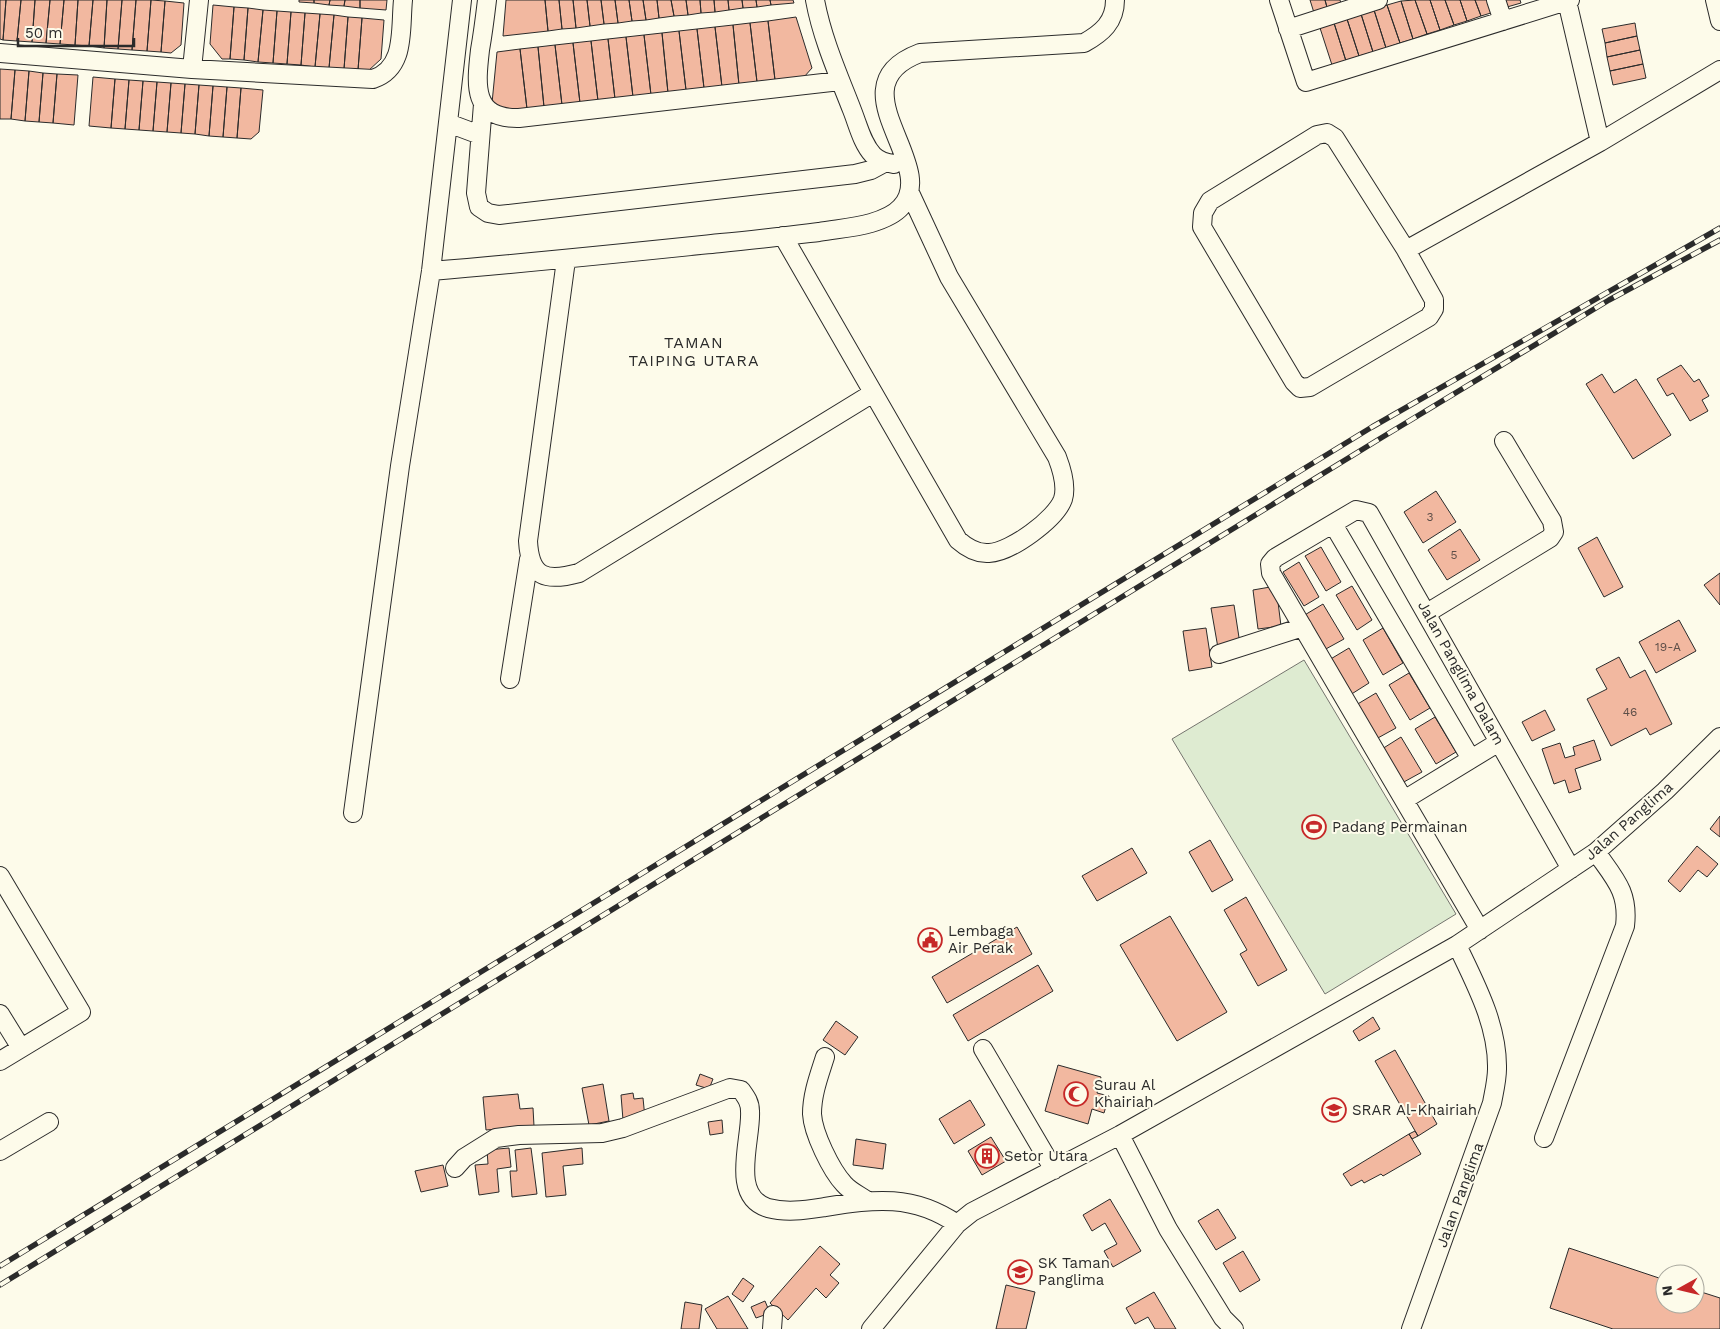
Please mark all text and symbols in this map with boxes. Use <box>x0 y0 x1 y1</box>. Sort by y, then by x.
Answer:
scale bar <box>18 15 134 47</box>
text: 50 m <box>25 24 62 42</box>
district label: TAMAN TAIPING UTARA <box>628 333 760 370</box>
house number: 3 <box>1427 510 1434 524</box>
house number: 5 <box>1451 548 1458 562</box>
street label: Jalan Panglima Dalam <box>1414 598 1508 748</box>
house number: 19-A <box>1655 640 1681 654</box>
house number: 46 <box>1623 705 1637 719</box>
street label: Jalan Panglima <box>1581 778 1677 864</box>
sports icon: Padang Permainan <box>1301 814 1327 840</box>
place label: Padang Permainan <box>1332 818 1468 836</box>
place label: Lembaga Air Perak <box>948 922 1015 957</box>
public building icon: Lembaga Air Perak <box>917 927 943 953</box>
place label: Surau Al Khairiah <box>1094 1076 1156 1111</box>
mosque icon: Surau Al Khairiah <box>1063 1081 1089 1107</box>
school or university icon: SRAR Al-Khairiah <box>1321 1097 1347 1123</box>
place label: SRAR Al-Khairiah <box>1352 1101 1477 1119</box>
street label: Jalan Panglima <box>1433 1140 1488 1250</box>
building icon: Setor Utara <box>974 1143 1000 1169</box>
place label: Setor Utara <box>1004 1147 1089 1165</box>
place label: SK Taman Panglima <box>1038 1254 1110 1289</box>
school or university icon: SK Taman Panglima <box>1007 1259 1033 1285</box>
north arrow <box>1655 1264 1705 1314</box>
text: N <box>1658 1285 1676 1297</box>

